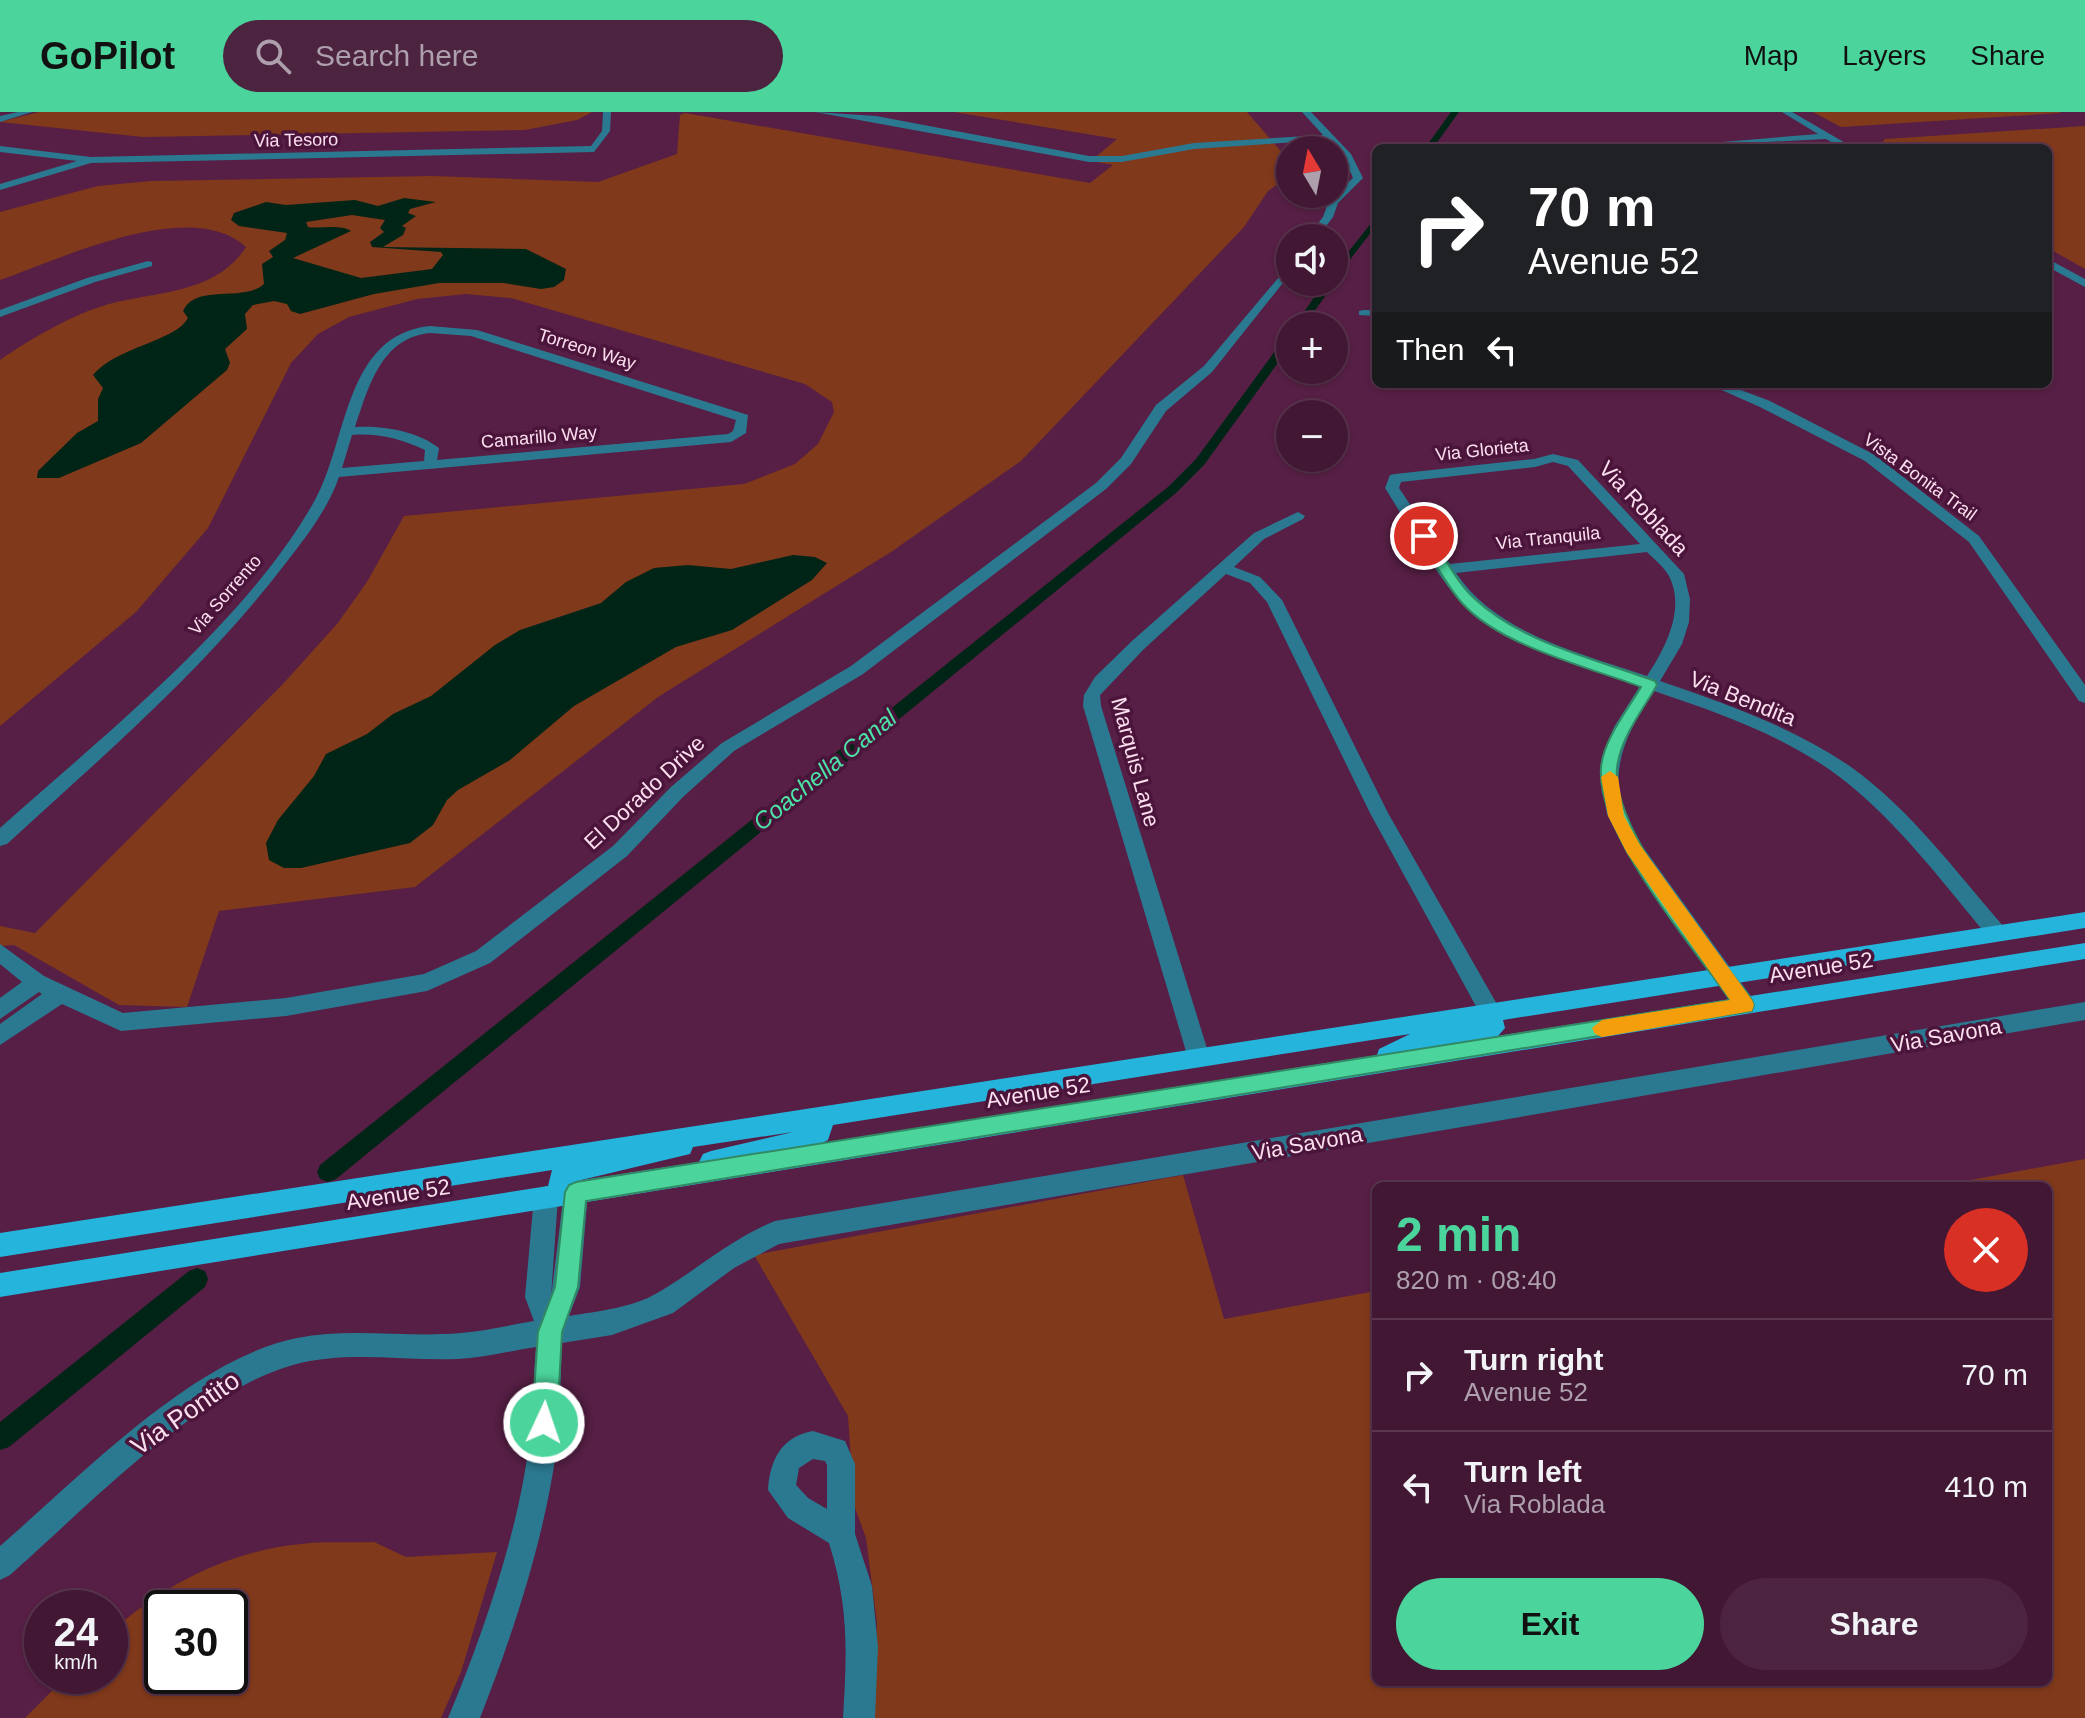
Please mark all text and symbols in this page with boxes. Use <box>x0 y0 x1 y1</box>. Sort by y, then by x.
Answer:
search box <box>223 20 783 92</box>
icon: search <box>251 34 295 78</box>
text: GoPilot <box>40 35 175 77</box>
text: Search here <box>315 39 479 72</box>
text: Map <box>1744 40 1798 71</box>
text: Layers <box>1842 40 1926 71</box>
text: Share <box>1970 40 2045 71</box>
street label: Via Tesoro <box>254 129 338 151</box>
north arrow <box>1276 136 1348 208</box>
map controls <box>1276 136 1348 472</box>
text: 70 m <box>1528 175 1656 238</box>
icon: right <box>1396 176 1500 280</box>
button: sound <box>1276 224 1348 296</box>
text: Avenue 52 <box>1528 241 1700 282</box>
button: + <box>1276 312 1348 384</box>
street label: Torreon Way <box>536 325 638 373</box>
icon: left <box>1480 328 1524 372</box>
text: Then <box>1396 333 1464 366</box>
button: − <box>1276 400 1348 472</box>
street label: Camarillo Way <box>480 422 598 452</box>
street label: Vista Bonita Trail <box>1860 429 1980 525</box>
street label: Via Glorieta <box>1434 435 1531 465</box>
street label: Via Roblada <box>1594 456 1694 561</box>
pin <box>1390 502 1458 570</box>
icon: arrive <box>1402 514 1446 558</box>
street label: Via Tranquila <box>1495 522 1602 553</box>
street label: Via Sorrento <box>185 551 265 639</box>
street label: Via Bendita <box>1686 666 1800 731</box>
street label: Marquis Lane <box>1106 695 1165 830</box>
water label: Coachella Canal <box>748 703 902 836</box>
street label: El Dorado Drive <box>579 730 710 854</box>
street label: Avenue 52 <box>1767 947 1875 988</box>
street label: Via Savona <box>1889 1013 2004 1058</box>
street label: Avenue 52 <box>984 1072 1092 1113</box>
street label: Via Savona <box>1250 1121 1365 1166</box>
street label: Avenue 52 <box>344 1174 452 1215</box>
text: 2 min <box>1396 1208 1521 1261</box>
button: close <box>1944 1208 2028 1292</box>
text: 820 m · 08:40 <box>1396 1265 1556 1295</box>
text: Turn right <box>1464 1343 1603 1376</box>
icon: right <box>1396 1353 1440 1397</box>
text: 70 m <box>1961 1358 2028 1391</box>
street label: Via Pontito <box>125 1365 245 1461</box>
text: Avenue 52 <box>1464 1377 1588 1407</box>
position arrow <box>502 1381 586 1465</box>
text: Turn left <box>1464 1455 1582 1488</box>
icon: left <box>1396 1465 1440 1509</box>
text: 410 m <box>1945 1470 2028 1503</box>
text: Via Roblada <box>1464 1489 1605 1519</box>
button: Exit <box>1396 1578 1704 1670</box>
button: Share <box>1720 1578 2028 1670</box>
speed limit sign: 30 <box>144 1590 248 1694</box>
text: 24 <box>54 1610 98 1654</box>
text: km/h <box>54 1651 98 1673</box>

